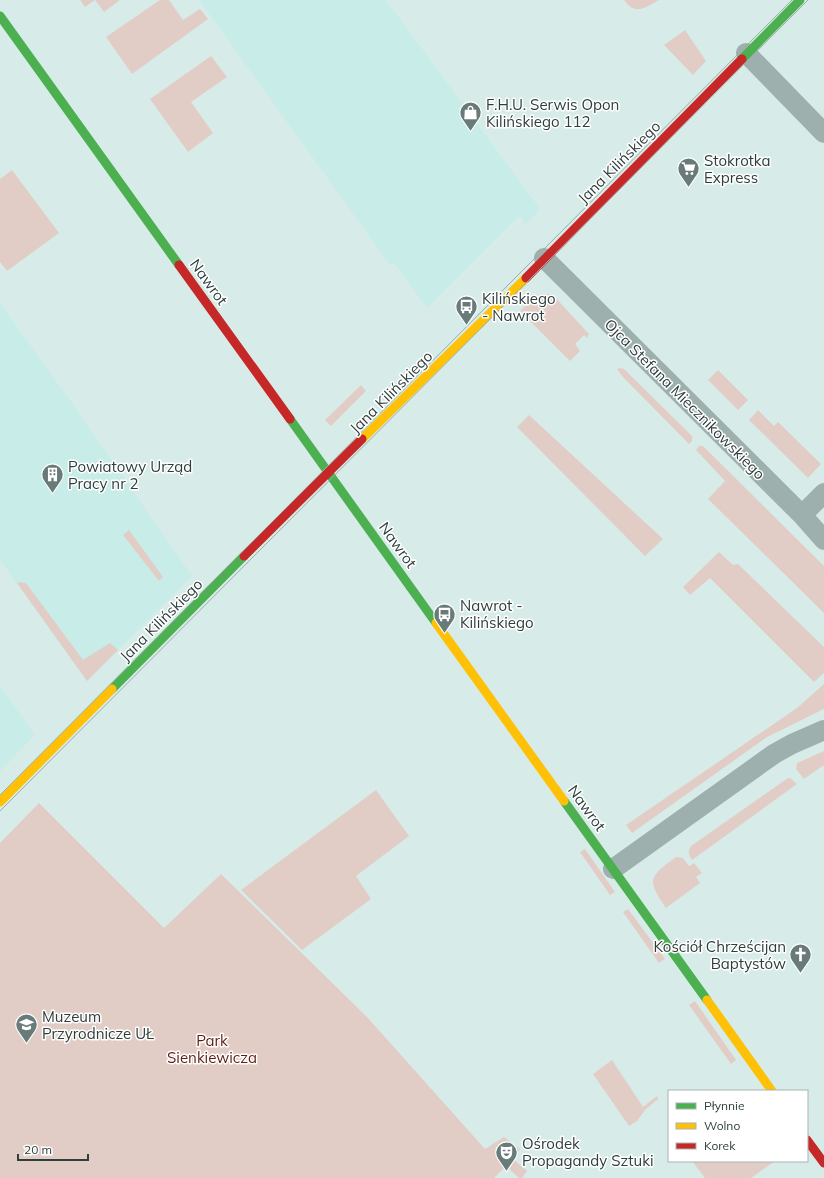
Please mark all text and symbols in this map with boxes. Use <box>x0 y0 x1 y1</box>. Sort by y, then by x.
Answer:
place label: F.H.U. Serwis Opon Kilińskiego 112 <box>486 95 619 131</box>
shop icon: F.H.U. Serwis Opon Kilińskiego 112 <box>458 100 484 133</box>
street label: Jana Kilińskiego <box>574 117 664 207</box>
place label: Stokrotka Express <box>704 151 771 187</box>
supermarket icon: Stokrotka Express <box>675 156 701 189</box>
street label: Nawrot <box>186 255 232 309</box>
place label: Kilińskiego - Nawrot <box>482 289 556 325</box>
bus stop icon: Kilińskiego - Nawrot <box>454 294 480 327</box>
street label: Ojca Stefana Miecznikowskiego <box>601 315 769 483</box>
street label: Jana Kilińskiego <box>346 347 436 437</box>
place label: Powiatowy Urząd Pracy nr 2 <box>68 457 192 493</box>
building icon: Powiatowy Urząd Pracy nr 2 <box>40 462 66 495</box>
street label: Nawrot <box>375 518 421 572</box>
street label: Jana Kilińskiego <box>116 575 206 665</box>
place label: Nawrot - Kilińskiego <box>460 596 534 632</box>
bus stop icon: Nawrot - Kilińskiego <box>431 601 457 634</box>
street label: Nawrot <box>564 781 610 835</box>
place label: Kościół Chrześcijan Baptystów <box>653 937 786 973</box>
church icon: Kościół Chrześcijan Baptystów <box>788 942 814 975</box>
place label: Muzeum Przyrodnicze UŁ <box>42 1007 154 1043</box>
school or university icon: Muzeum Przyrodnicze UŁ <box>13 1012 39 1045</box>
park label: Park Sienkiewicza <box>167 1031 257 1067</box>
legend <box>668 1090 808 1162</box>
text: Płynnie <box>704 1098 745 1113</box>
text: Wolno <box>704 1118 740 1133</box>
place label: Ośrodek Propagandy Sztuki <box>522 1134 654 1170</box>
scale bar <box>18 1136 88 1162</box>
text: Korek <box>704 1138 736 1153</box>
theatre icon: Ośrodek Propagandy Sztuki <box>493 1139 519 1172</box>
text: 20 m <box>24 1142 52 1157</box>

